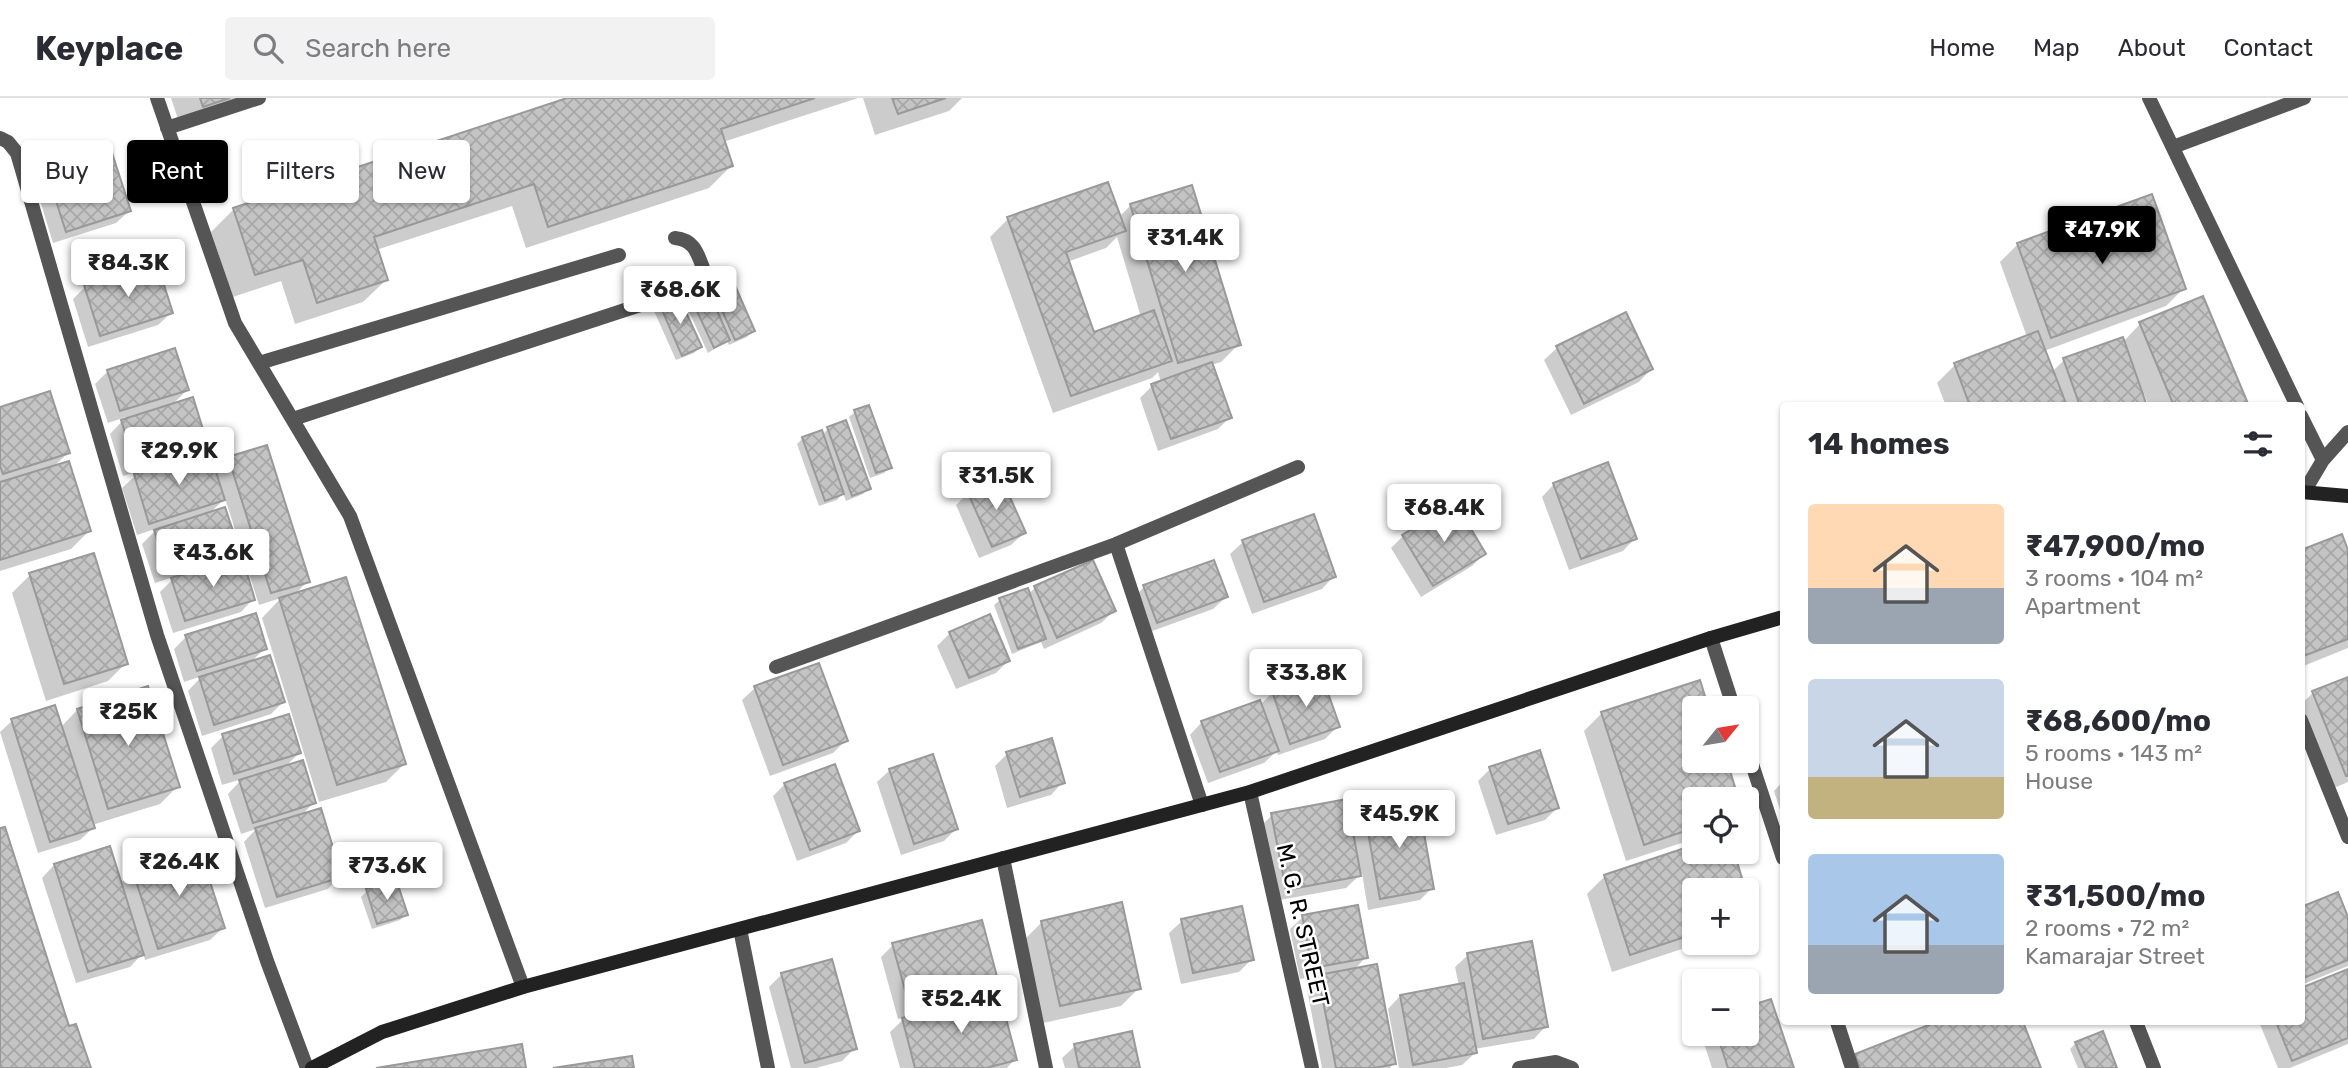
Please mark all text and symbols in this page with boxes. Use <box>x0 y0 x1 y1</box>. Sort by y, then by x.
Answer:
search box <box>225 17 715 80</box>
text: Keyplace <box>35 29 183 68</box>
icon: search <box>249 29 287 67</box>
text: Search here <box>305 33 451 64</box>
text: Home <box>1929 34 1995 62</box>
text: Map <box>2033 34 2080 62</box>
text: About <box>2118 34 2186 62</box>
text: Contact <box>2224 34 2313 62</box>
chip: Buy <box>21 140 113 203</box>
chip: Rent <box>127 140 228 203</box>
chip: Filters <box>242 140 359 203</box>
chip: New <box>373 140 470 203</box>
pin: ₹47.9K <box>2045 206 2159 266</box>
pin: ₹31.4K <box>1128 214 1242 274</box>
text: ₹47.9K <box>2064 215 2140 243</box>
text: ₹31.4K <box>1146 223 1224 251</box>
pin: ₹84.3K <box>71 240 185 299</box>
text: ₹84.3K <box>87 248 169 276</box>
pin: ₹68.6K <box>623 266 737 326</box>
text: ₹68.6K <box>640 275 720 303</box>
icon: filters <box>2239 425 2277 463</box>
text: 14 homes <box>1808 426 1950 462</box>
pin: ₹29.9K <box>122 428 236 487</box>
text: ₹29.9K <box>140 436 218 464</box>
pin: ₹31.5K <box>939 452 1053 512</box>
text: ₹31.5K <box>958 461 1034 489</box>
pin: ₹68.4K <box>1387 484 1501 544</box>
text: ₹68.4K <box>1403 493 1485 521</box>
text: ₹47,900/mo <box>2025 528 2205 564</box>
pin: ₹43.6K <box>156 530 270 589</box>
icon: home <box>1864 532 1948 616</box>
text: ₹43.6K <box>172 538 254 566</box>
text: 3 rooms · 104 m² <box>2025 564 2203 592</box>
text: Apartment <box>2025 592 2141 620</box>
pin: ₹33.8K <box>1249 650 1363 709</box>
text: ₹33.8K <box>1265 658 1347 686</box>
pin: ₹25K <box>87 688 169 748</box>
north arrow <box>1682 696 1759 774</box>
map controls <box>1682 696 1759 1046</box>
text: ₹25K <box>99 697 157 725</box>
text: ₹68,600/mo <box>2025 703 2211 739</box>
icon: home <box>1864 707 1948 791</box>
text: 5 rooms · 143 m² <box>2025 739 2202 767</box>
text: House <box>2025 767 2093 795</box>
button: locate <box>1682 787 1759 864</box>
pin: ₹45.9K <box>1342 790 1456 850</box>
text: ₹45.9K <box>1359 799 1439 827</box>
pin: ₹26.4K <box>122 838 236 898</box>
street label: M. G. R. STREET <box>1271 841 1335 1009</box>
pin: ₹73.6K <box>330 842 444 902</box>
text: ₹26.4K <box>138 847 220 875</box>
text: ₹73.6K <box>348 851 426 879</box>
button: + <box>1682 878 1759 955</box>
text: ₹31,500/mo <box>2025 878 2206 914</box>
icon: home <box>1864 882 1948 966</box>
text: 2 rooms · 72 m² <box>2025 914 2189 942</box>
text: Kamarajar Street <box>2025 942 2205 970</box>
button: − <box>1682 969 1759 1046</box>
pin: ₹52.4K <box>904 976 1018 1035</box>
text: ₹52.4K <box>921 984 1001 1012</box>

